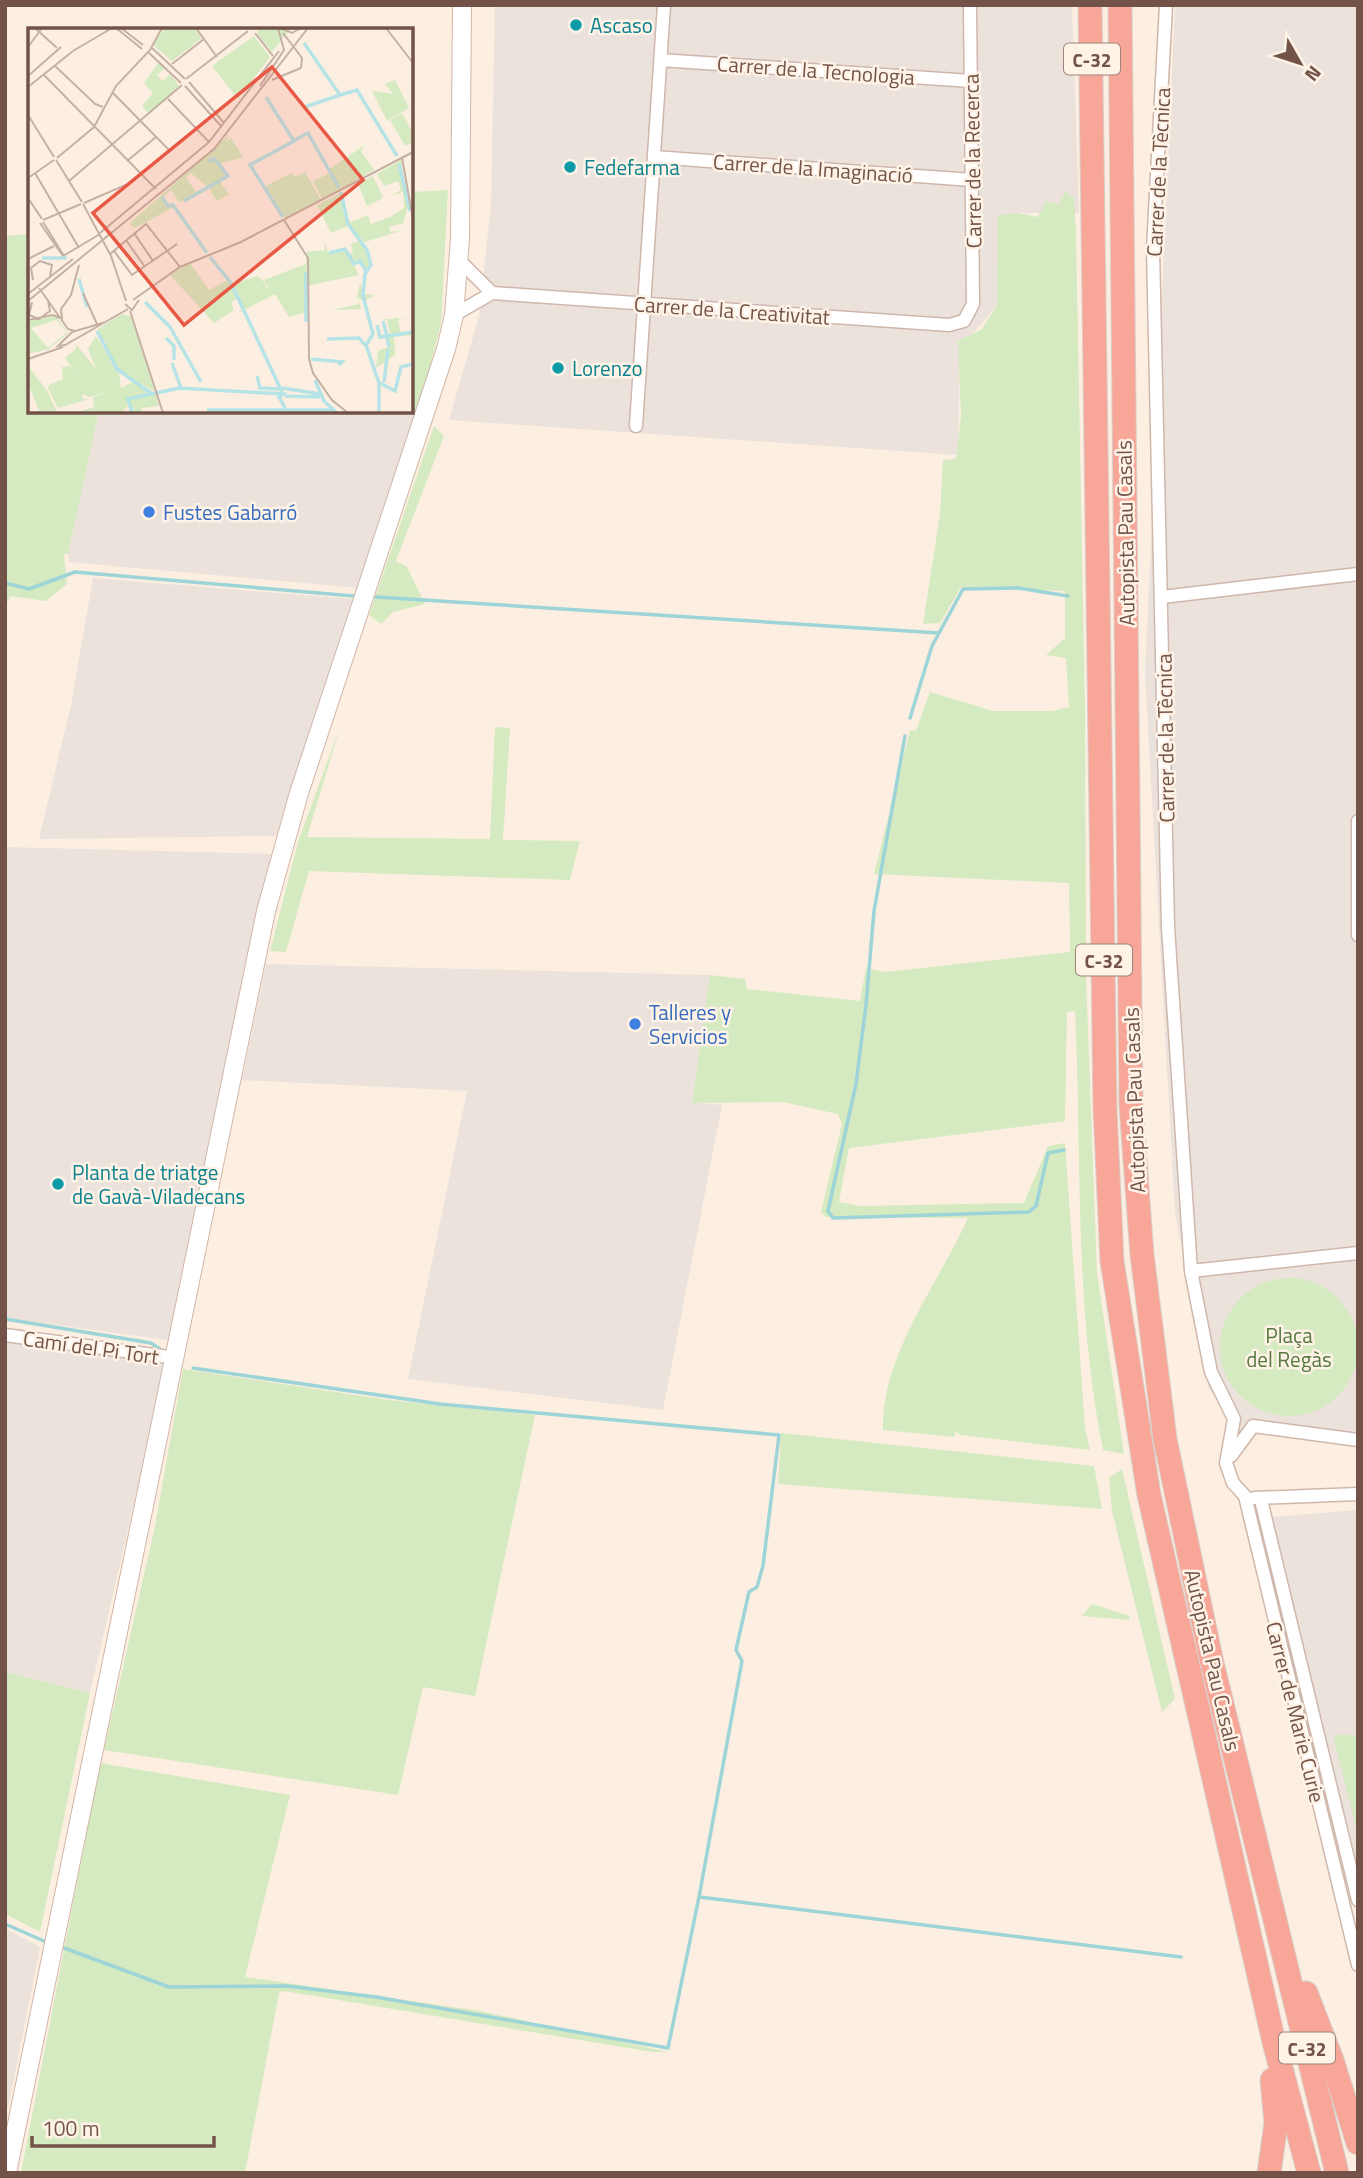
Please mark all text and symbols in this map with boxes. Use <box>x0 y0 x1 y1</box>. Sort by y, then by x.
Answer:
place label: Ascaso <box>590 9 653 41</box>
marker: Ascaso <box>568 17 584 33</box>
inset map <box>28 28 413 413</box>
north arrow <box>1265 28 1335 98</box>
road number: C-32 <box>1064 44 1120 74</box>
street label: Carrer de la Tecnologia <box>716 47 916 93</box>
text: N <box>1298 60 1329 88</box>
street label: Carrer de la Recerca <box>954 73 990 249</box>
street label: Carrer de la Tècnica <box>1138 86 1178 257</box>
street label: Carrer de la Imaginació <box>712 145 914 191</box>
place label: Fedefarma <box>584 151 680 183</box>
marker: Fedefarma <box>562 159 578 175</box>
street label: Carrer de la Creativitat <box>633 287 832 333</box>
place label: Lorenzo <box>572 352 643 384</box>
marker: Lorenzo <box>550 360 566 376</box>
street label: Autopista Pau Casals <box>1107 440 1143 626</box>
place label: Fustes Gabarró <box>163 496 297 528</box>
marker: Fustes Gabarró <box>141 504 157 520</box>
street label: Carrer de la Tècnica <box>1148 652 1182 823</box>
road number: C-32 <box>1076 944 1132 976</box>
place label: Talleres y Servicios <box>649 996 731 1052</box>
street label: Autopista Pau Casals <box>1115 1007 1153 1193</box>
marker: Talleres y Servicios <box>627 1016 643 1032</box>
place label: Planta de triatge de Gavà-Viladecans <box>72 1156 245 1212</box>
marker: Planta de triatge de Gavà-Viladecans <box>50 1176 66 1192</box>
park label: Plaça del Regàs <box>1246 1319 1332 1375</box>
street label: Camí del Pi Tort <box>21 1322 161 1372</box>
street label: Autopista Pau Casals <box>1177 1566 1249 1754</box>
street label: Carrer de Marie Curie <box>1258 1618 1334 1806</box>
road number: C-32 <box>1279 2032 1335 2064</box>
scale bar <box>32 2104 214 2148</box>
text: 100 m <box>42 2112 99 2144</box>

